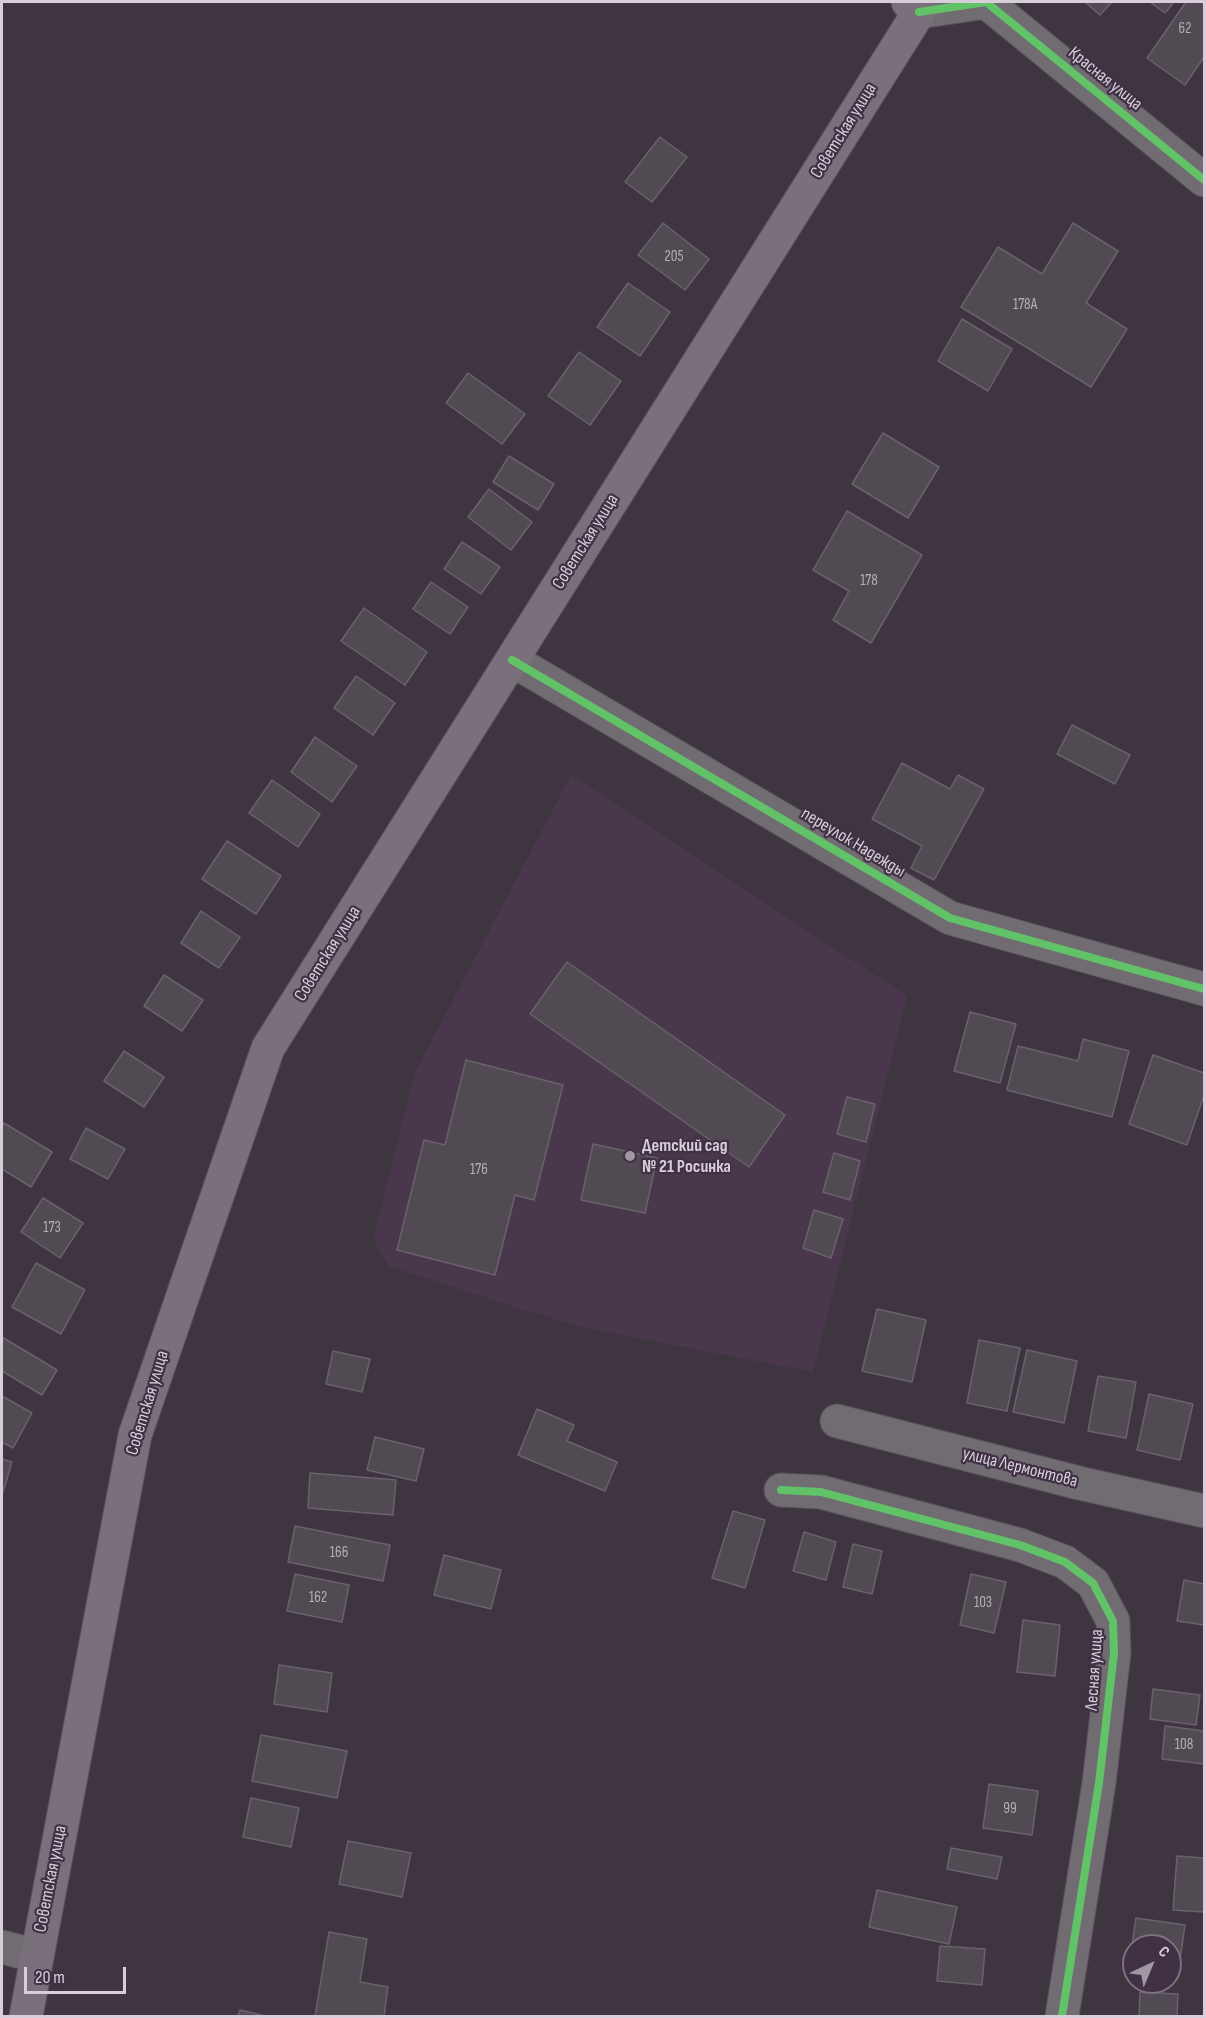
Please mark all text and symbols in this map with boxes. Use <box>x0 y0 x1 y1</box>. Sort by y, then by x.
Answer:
house number: 62 <box>1179 20 1191 38</box>
street label: Красная улица <box>1064 43 1146 115</box>
street label: Советская улица <box>806 79 882 183</box>
house number: 205 <box>665 248 683 266</box>
house number: 178А <box>1013 296 1037 314</box>
street label: Советская улица <box>548 490 624 594</box>
house number: 178 <box>860 572 878 590</box>
street label: переулок Надежды <box>797 803 909 883</box>
street label: Советская улица <box>290 902 366 1006</box>
place label: Детский сад № 21 Росинка <box>642 1135 731 1178</box>
marker: Детский сад № 21 Росинка <box>623 1149 637 1163</box>
house number: 176 <box>470 1161 488 1179</box>
house number: 173 <box>43 1219 61 1237</box>
street label: Советская улица <box>122 1348 174 1458</box>
street label: улица Лермонтова <box>960 1443 1080 1493</box>
house number: 166 <box>330 1544 348 1562</box>
house number: 162 <box>309 1589 327 1607</box>
house number: 103 <box>974 1594 992 1612</box>
street label: Лесная улица <box>1081 1629 1109 1711</box>
house number: 108 <box>1175 1736 1193 1754</box>
house number: 99 <box>1003 1800 1017 1818</box>
street label: Советская улица <box>30 1824 72 1934</box>
north arrow <box>1122 1934 1182 1994</box>
text: С <box>1154 1942 1173 1962</box>
scale bar <box>27 1955 129 1993</box>
text: 20 m <box>35 1967 65 1988</box>

